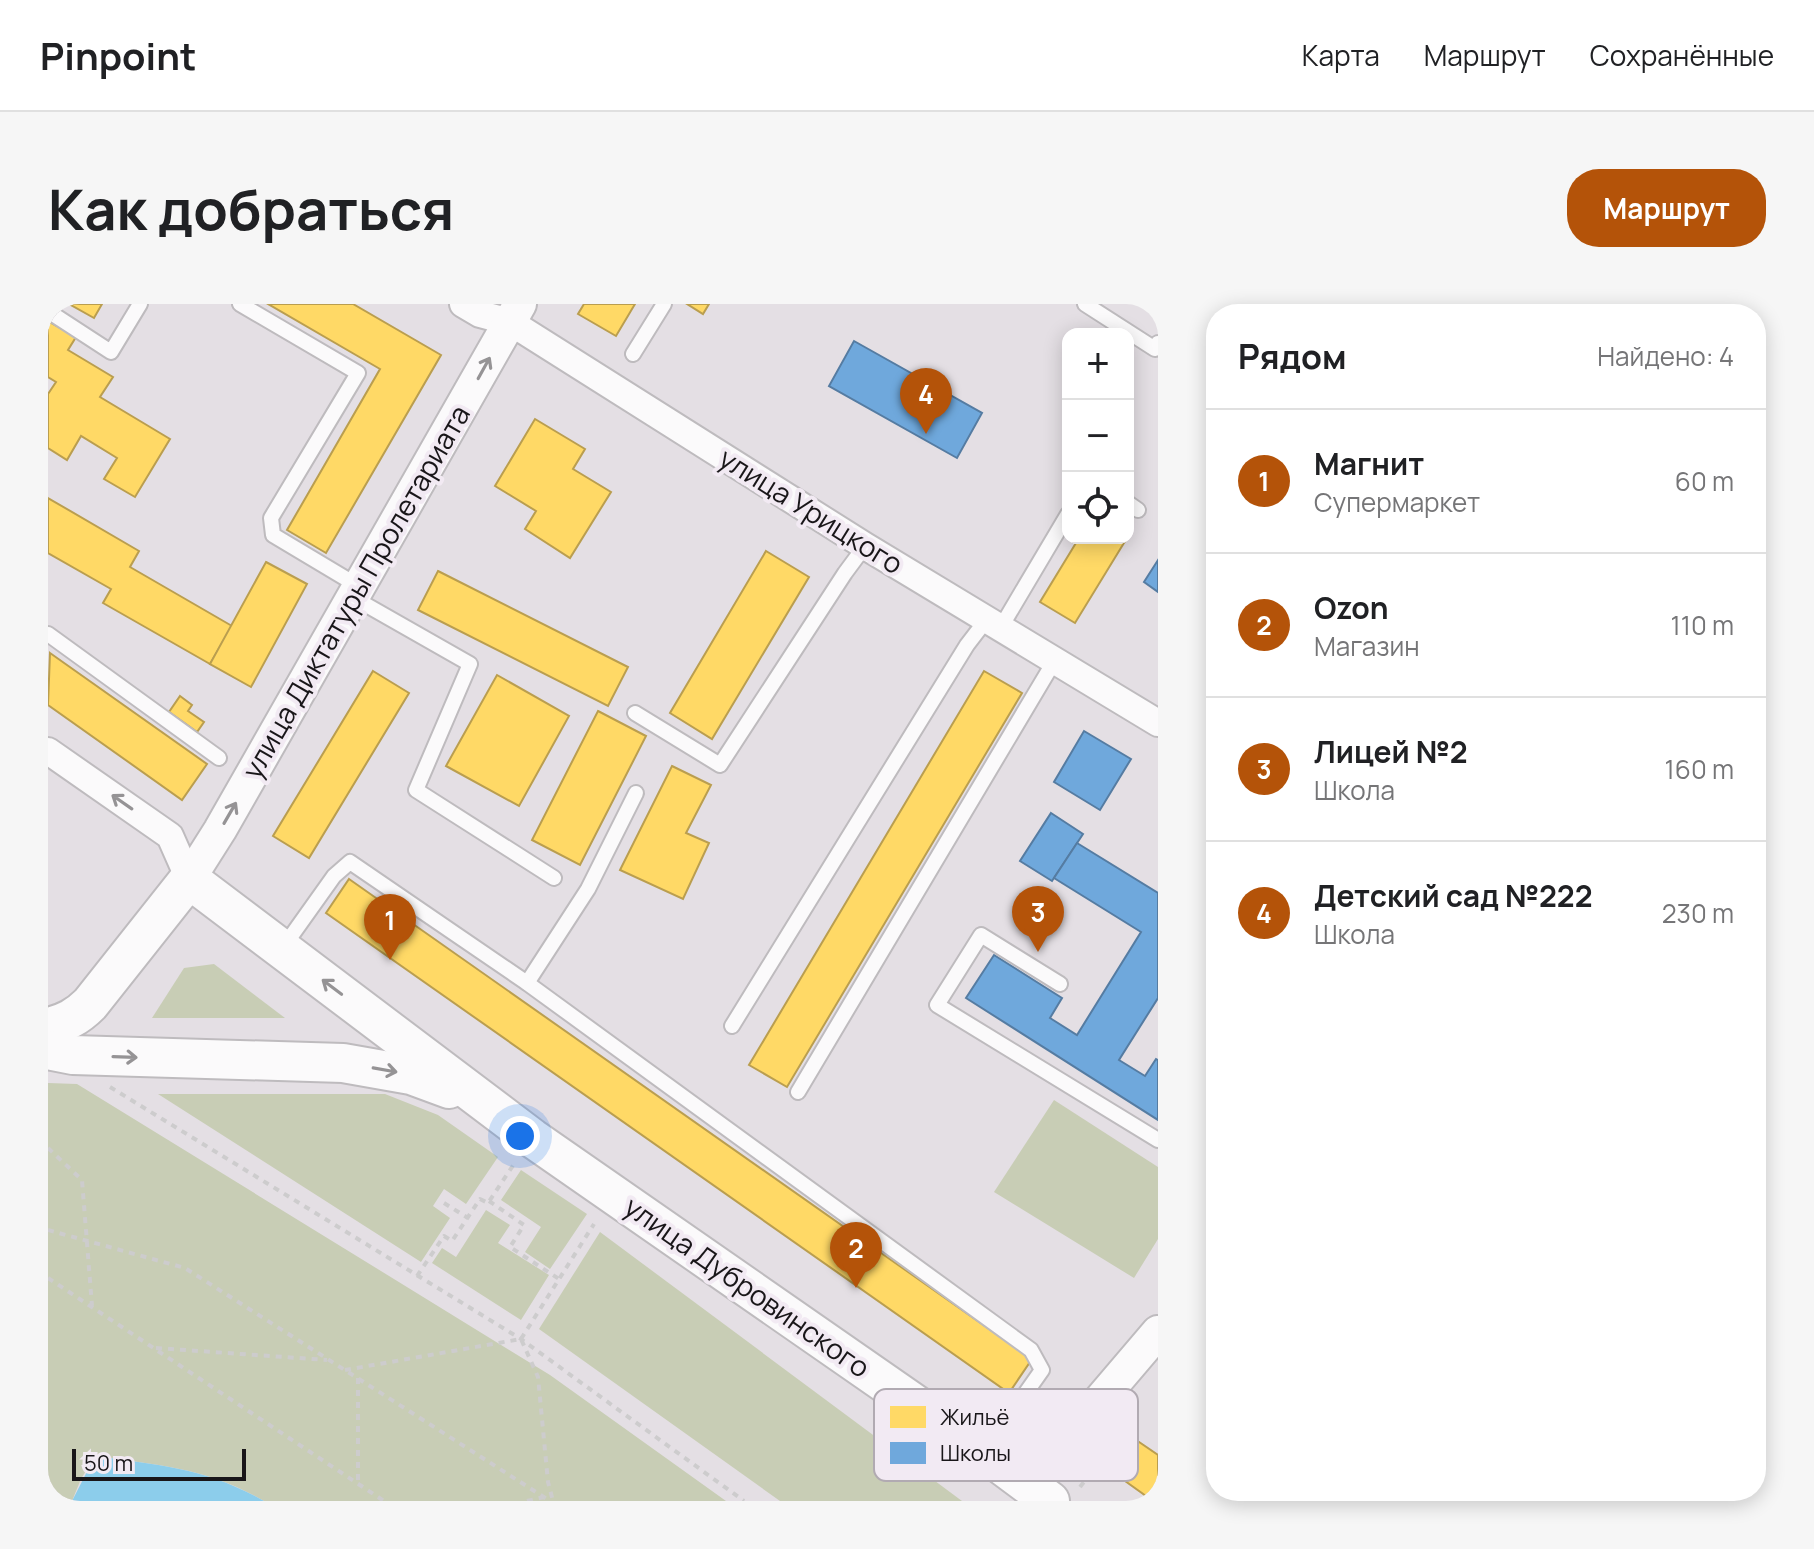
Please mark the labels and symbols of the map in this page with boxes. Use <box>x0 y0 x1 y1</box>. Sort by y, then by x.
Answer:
one-way arrow <box>476 357 492 380</box>
pin: 4 <box>900 368 952 434</box>
street label: улица Диктатуры Пролетариата <box>232 398 478 785</box>
street label: улица Урицкого <box>712 438 911 582</box>
one-way arrow <box>111 794 133 810</box>
one-way arrow <box>222 802 238 825</box>
pin: 3 <box>1012 886 1064 952</box>
pin: 1 <box>364 894 416 960</box>
one-way arrow <box>321 978 343 995</box>
one-way arrow <box>111 1049 138 1064</box>
one-way arrow <box>371 1064 397 1079</box>
your location <box>500 1116 540 1156</box>
street label: улица Дубровинского <box>617 1187 878 1385</box>
pin: 2 <box>830 1222 882 1288</box>
legend <box>874 1389 1138 1481</box>
text: Жильё <box>940 1402 1010 1432</box>
text: Школы <box>940 1438 1011 1468</box>
scale bar <box>72 1445 246 1481</box>

